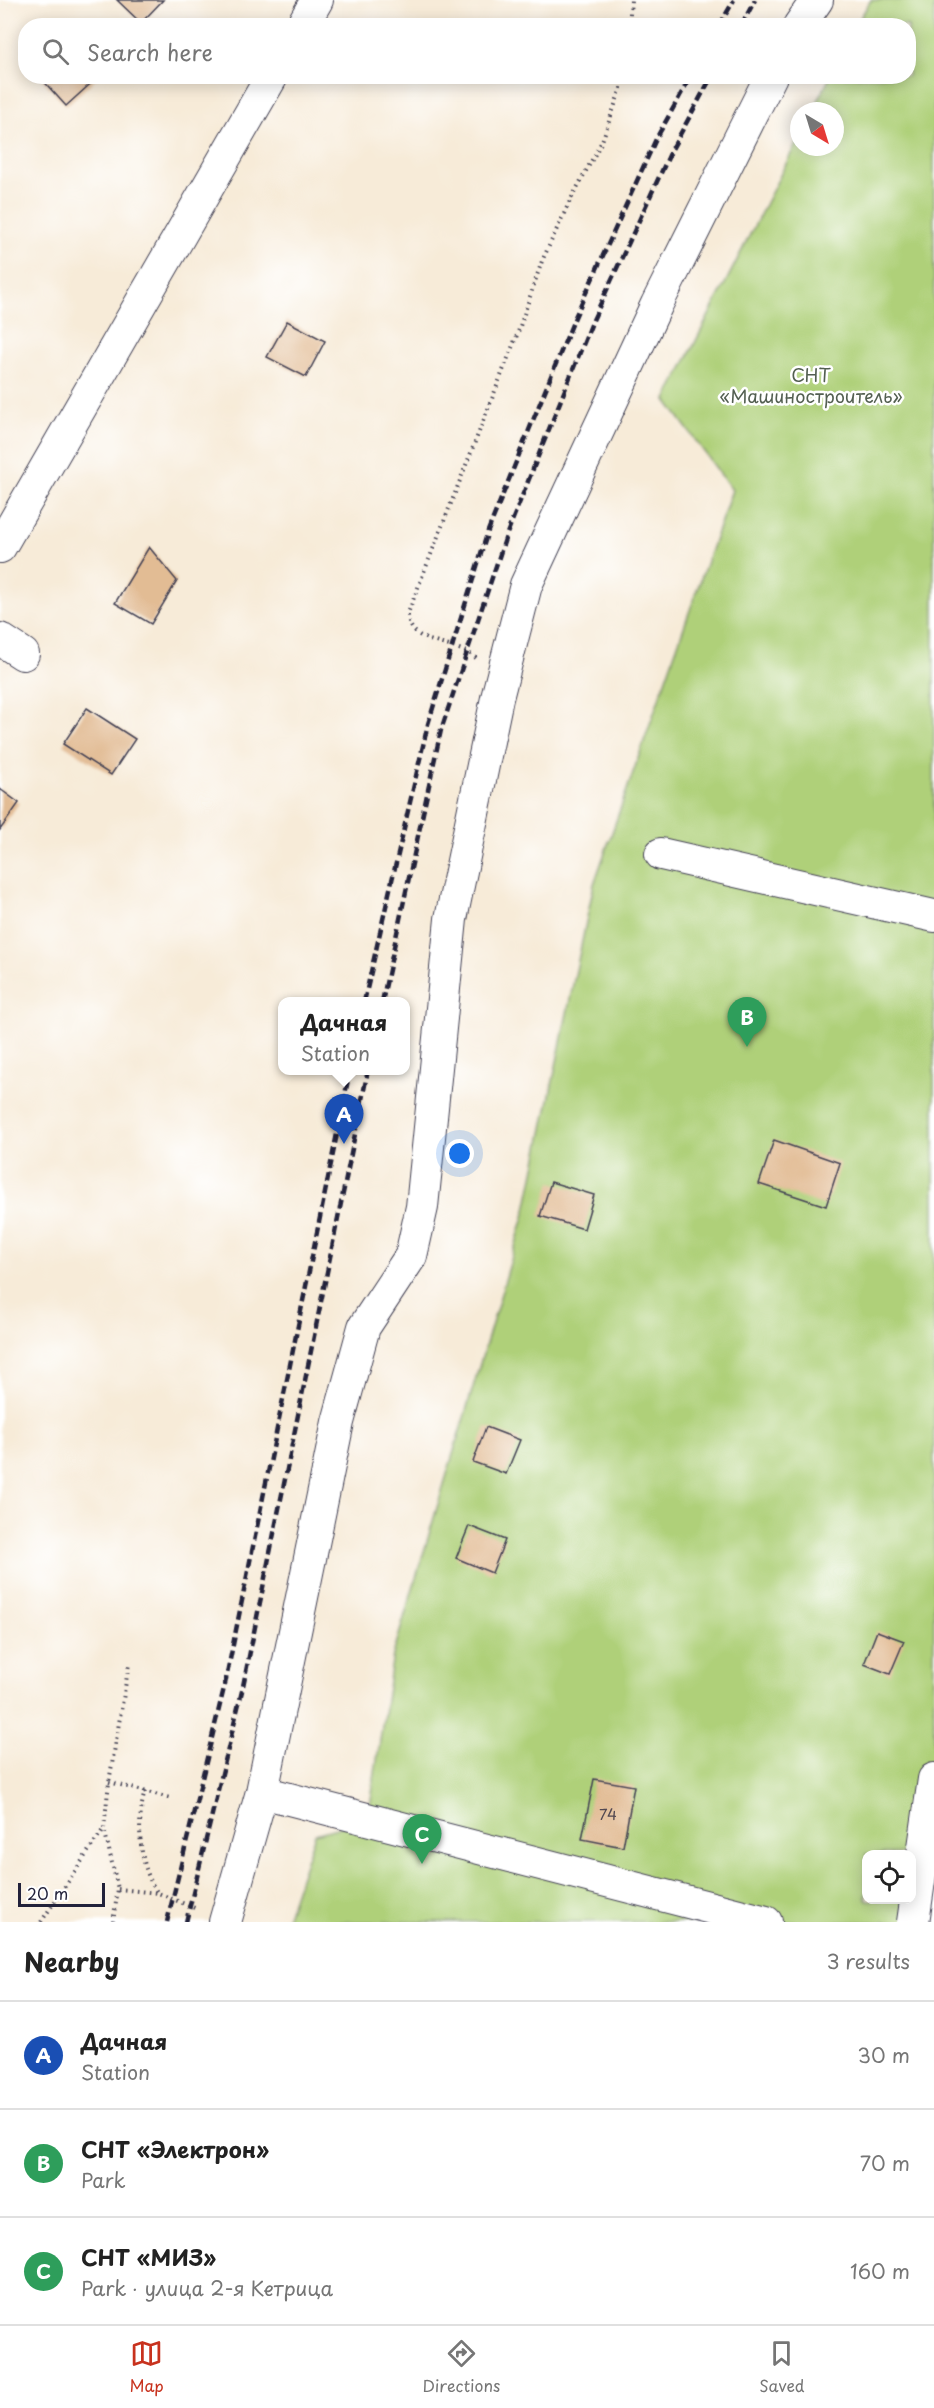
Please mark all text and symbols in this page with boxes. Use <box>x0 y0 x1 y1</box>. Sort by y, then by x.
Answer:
search box <box>18 18 916 84</box>
icon: search <box>39 35 72 68</box>
text: Search here <box>87 35 213 68</box>
north arrow <box>790 102 844 156</box>
park label: СНТ «Машиностроитель» <box>720 361 902 409</box>
popup <box>278 997 410 1075</box>
pin: B <box>728 998 766 1047</box>
text: Дачная <box>301 1005 387 1038</box>
text: Station <box>301 1038 370 1068</box>
pin: A <box>324 1094 364 1144</box>
your location <box>445 1139 474 1168</box>
house number: 74 <box>599 1802 617 1825</box>
pin: C <box>402 1814 442 1864</box>
map controls <box>862 1850 916 1904</box>
button: locate <box>862 1850 916 1904</box>
scale bar <box>18 1880 105 1908</box>
text: 20 m <box>27 1881 68 1905</box>
text: Nearby <box>24 1942 119 1981</box>
text: 3 results <box>827 1946 910 1976</box>
text: Дачная <box>81 2024 167 2057</box>
text: A <box>36 2040 51 2070</box>
text: 30 m <box>857 2040 910 2070</box>
text: Station <box>81 2057 150 2087</box>
text: СНТ «Электрон» <box>81 2132 269 2165</box>
text: B <box>37 2148 50 2178</box>
text: 70 m <box>860 2148 910 2178</box>
text: Park <box>81 2165 126 2195</box>
text: СНТ «МИЗ» <box>81 2240 216 2273</box>
text: C <box>36 2256 51 2286</box>
text: 160 m <box>850 2256 910 2286</box>
text: Park · улица 2-я Кетрица <box>81 2273 333 2303</box>
tab: Map <box>129 2337 164 2397</box>
tab: Directions <box>422 2337 500 2397</box>
tab: Saved <box>759 2337 805 2397</box>

